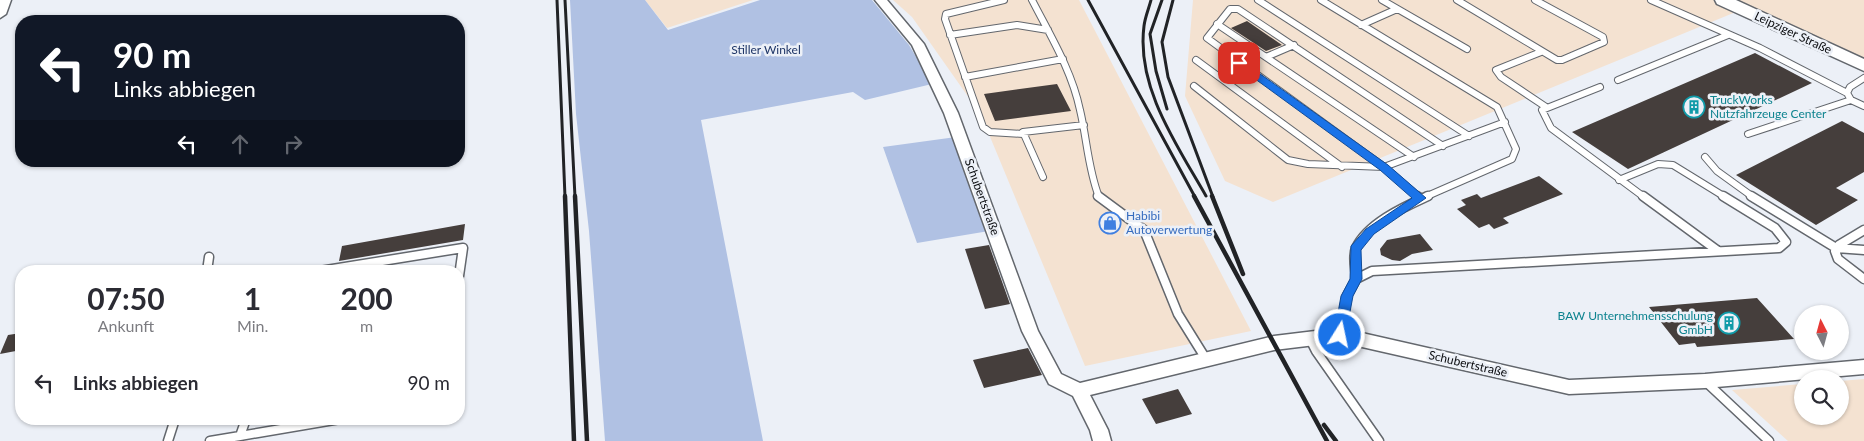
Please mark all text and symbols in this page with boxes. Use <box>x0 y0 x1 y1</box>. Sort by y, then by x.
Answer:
street label: Leipziger Straße <box>1752 8 1834 57</box>
text: 90 m <box>113 33 191 75</box>
icon: left <box>30 35 95 100</box>
park label: Stiller Winkel <box>731 42 801 57</box>
pin <box>1218 42 1260 84</box>
icon: arrive <box>1225 49 1253 77</box>
text: Links abbiegen <box>113 75 256 102</box>
place label: TruckWorks Nutzfahrzeuge Center <box>1710 92 1827 121</box>
building icon: TruckWorks Nutzfahrzeuge Center <box>1682 95 1706 119</box>
icon: left <box>173 130 201 158</box>
icon: ahead <box>226 130 254 158</box>
icon: right <box>279 130 307 158</box>
street label: Schubertstraße <box>962 157 1003 237</box>
place label: Habibi Autoverwertung <box>1126 208 1212 237</box>
shop icon: Habibi Autoverwertung <box>1098 211 1122 235</box>
text: 07:50 <box>87 280 165 316</box>
text: 1 <box>244 280 261 316</box>
text: 200 <box>341 280 393 316</box>
north arrow <box>1794 305 1849 360</box>
map controls <box>1794 305 1849 425</box>
position arrow <box>1313 308 1365 360</box>
place label: BAW Unternehmensschulung GmbH <box>1558 308 1713 337</box>
building icon: BAW Unternehmensschulung GmbH <box>1717 311 1741 335</box>
text: Ankunft <box>98 316 154 335</box>
text: Min. <box>237 316 268 335</box>
text: m <box>360 316 373 335</box>
street label: Schubertstraße <box>1427 347 1509 380</box>
icon: left <box>30 369 58 397</box>
button: search <box>1794 370 1849 425</box>
text: Links abbiegen <box>73 371 198 394</box>
text: 90 m <box>407 371 450 394</box>

